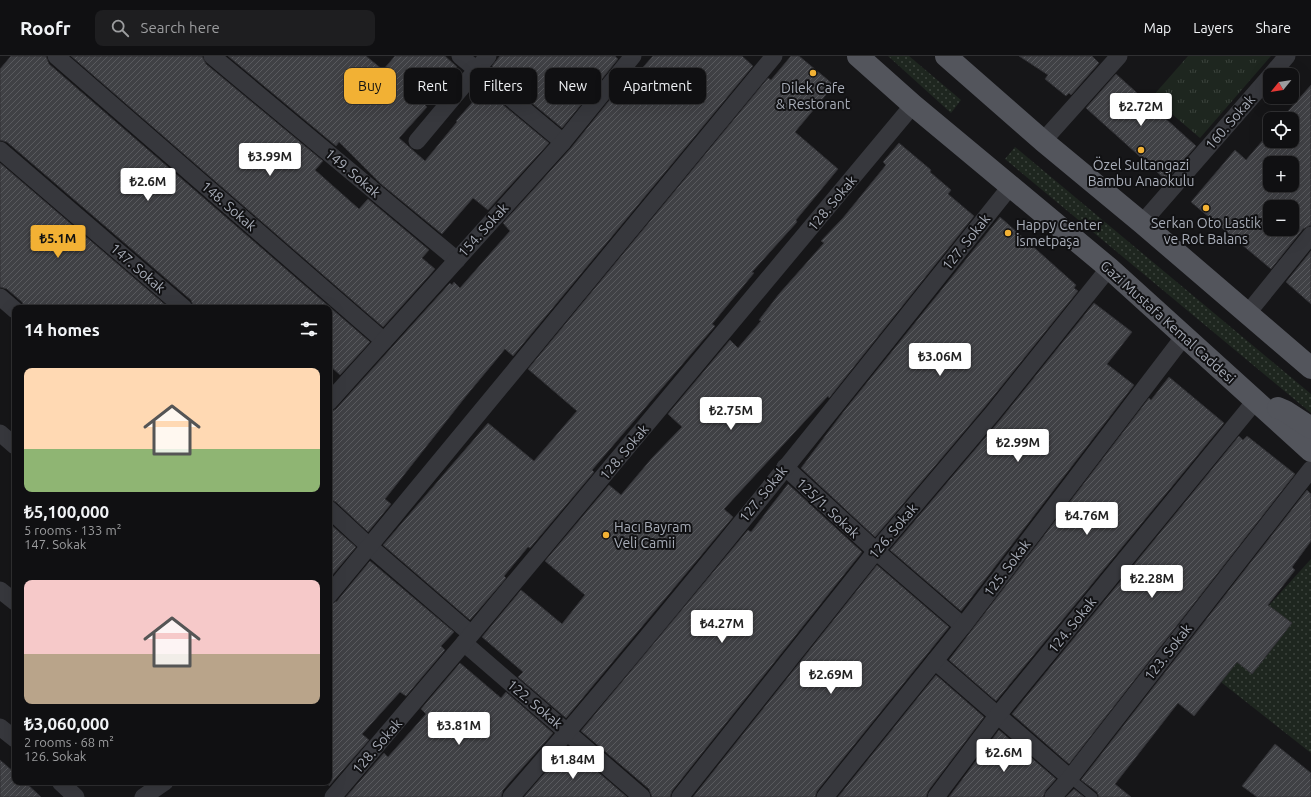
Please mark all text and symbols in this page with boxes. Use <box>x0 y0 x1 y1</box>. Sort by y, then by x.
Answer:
search box <box>95 10 375 46</box>
text: Roofr <box>20 17 71 39</box>
icon: search <box>109 17 131 39</box>
text: Search here <box>141 19 220 36</box>
text: Map <box>1144 20 1171 36</box>
text: Layers <box>1193 20 1233 36</box>
text: Share <box>1255 20 1291 36</box>
chip: Buy <box>344 68 396 104</box>
chip: Rent <box>404 68 462 104</box>
chip: Filters <box>470 68 537 104</box>
chip: New <box>545 68 601 104</box>
chip: Apartment <box>609 68 706 104</box>
marker: Dilek Cafe & Restorant <box>808 68 818 78</box>
north arrow <box>1263 68 1299 104</box>
map controls <box>1263 68 1299 236</box>
place label: Dilek Cafe & Restorant <box>776 80 851 112</box>
street label: 160. Sokak <box>1202 91 1258 153</box>
pin: ₺2.72M <box>1108 93 1174 127</box>
text: ₺2.72M <box>1119 99 1163 113</box>
button: locate <box>1263 112 1299 148</box>
pin: ₺3.99M <box>237 143 303 177</box>
street label: 149. Sokak <box>322 145 384 201</box>
marker: Özel Sultangazi Bambu Anaokulu <box>1136 145 1146 155</box>
text: ₺3.99M <box>248 149 292 163</box>
place label: Özel Sultangazi Bambu Anaokulu <box>1088 156 1194 189</box>
button: + <box>1263 156 1299 192</box>
pin: ₺2.6M <box>120 168 176 202</box>
street label: 128. Sokak <box>804 172 860 234</box>
text: ₺2.6M <box>130 174 166 188</box>
street label: 148. Sokak <box>198 178 260 234</box>
street label: 154. Sokak <box>455 200 511 260</box>
button: − <box>1263 200 1299 236</box>
marker: Serkan Oto Lastik ve Rot Balans <box>1201 203 1211 213</box>
street label: 127. Sokak <box>939 211 993 273</box>
place label: Serkan Oto Lastik ve Rot Balans <box>1151 215 1261 247</box>
place label: Happy Center İsmetpaşa <box>1016 217 1103 249</box>
pin: ₺5.1M <box>30 225 86 259</box>
marker: Happy Center İsmetpaşa <box>1003 228 1013 238</box>
text: ₺5.1M <box>40 231 76 245</box>
street label: 147. Sokak <box>107 240 169 296</box>
street label: Gazi Mustafa Kemal Caddesi <box>1097 257 1239 387</box>
icon: filters <box>298 318 320 340</box>
text: 14 homes <box>24 320 100 339</box>
pin: ₺3.06M <box>907 343 973 377</box>
text: ₺3.06M <box>918 349 962 363</box>
icon: home <box>136 394 208 466</box>
pin: ₺2.75M <box>698 397 764 431</box>
text: ₺2.75M <box>709 403 753 417</box>
street label: 128. Sokak <box>596 421 652 483</box>
pin: ₺2.99M <box>985 429 1051 463</box>
text: ₺2.99M <box>996 435 1040 449</box>
street label: 127. Sokak <box>736 463 790 525</box>
street label: 125/1. Sokak <box>793 475 863 541</box>
street label: 126. Sokak <box>865 500 921 562</box>
text: ₺5,100,000 <box>24 502 109 521</box>
pin: ₺4.76M <box>1054 502 1120 536</box>
text: ₺4.76M <box>1065 508 1109 522</box>
place label: Hacı Bayram Veli Camii <box>614 519 691 551</box>
text: 5 rooms · 133 m² <box>24 523 121 537</box>
marker: Hacı Bayram Veli Camii <box>601 530 611 540</box>
street label: 125. Sokak <box>980 536 1034 600</box>
text: 147. Sokak <box>24 537 86 551</box>
pin: ₺2.28M <box>1119 565 1185 599</box>
text: ₺2.28M <box>1130 571 1174 585</box>
street label: 124. Sokak <box>1045 594 1099 656</box>
icon: home <box>136 606 208 678</box>
pin: ₺4.27M <box>689 610 755 644</box>
text: ₺4.27M <box>700 616 744 630</box>
street label: 123. Sokak <box>1141 621 1195 683</box>
pin: ₺2.69M <box>798 661 864 695</box>
text: ₺2.69M <box>809 667 853 681</box>
street label: 122. Sokak <box>504 676 566 732</box>
pin: ₺3.81M <box>426 712 492 746</box>
text: ₺3,060,000 <box>24 714 109 733</box>
street label: 128. Sokak <box>349 715 405 777</box>
text: ₺3.81M <box>437 718 481 732</box>
text: 2 rooms · 68 m² <box>24 735 114 749</box>
pin: ₺2.6M <box>976 739 1032 773</box>
text: ₺2.6M <box>986 745 1022 759</box>
pin: ₺1.84M <box>540 746 606 780</box>
text: 126. Sokak <box>24 749 86 763</box>
text: ₺1.84M <box>551 752 595 766</box>

